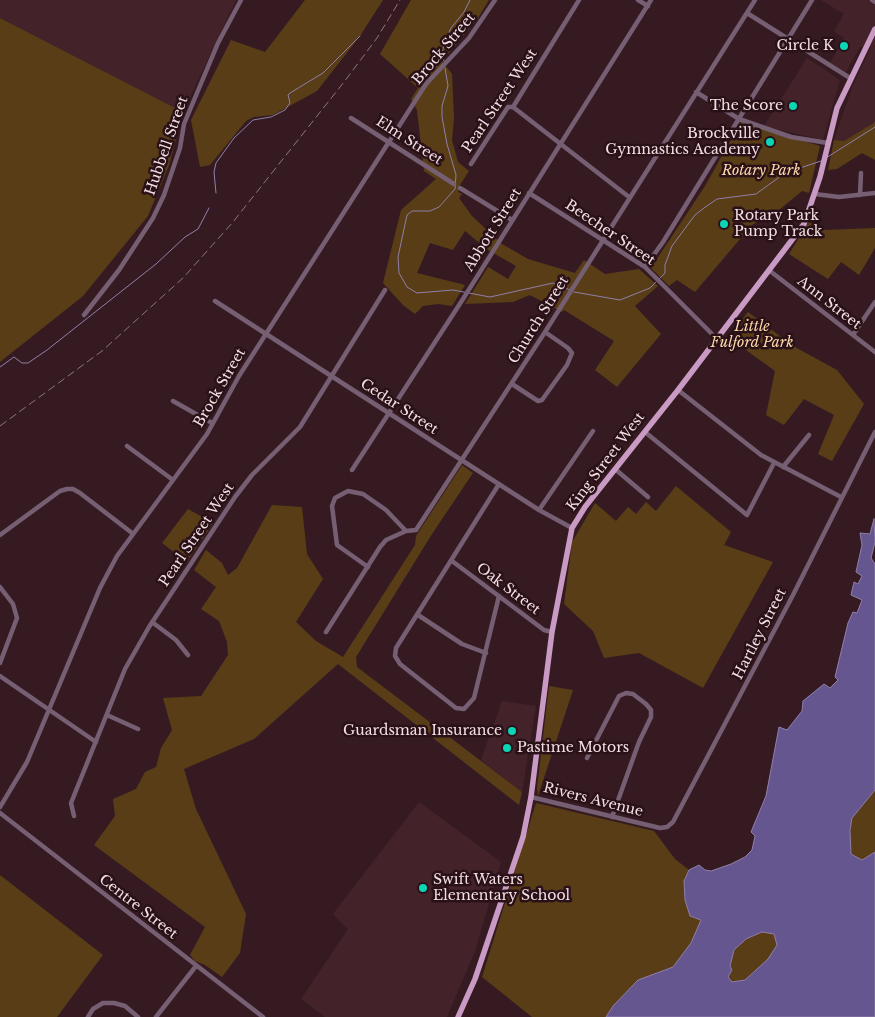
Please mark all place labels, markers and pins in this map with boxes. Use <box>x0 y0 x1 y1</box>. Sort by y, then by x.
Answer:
place label: Circle K <box>776 38 834 54</box>
marker: Circle K <box>838 40 850 52</box>
place label: The Score <box>710 98 783 114</box>
marker: The Score <box>787 100 799 112</box>
place label: Brockville Gymnastics Academy <box>605 126 760 158</box>
marker: Brockville Gymnastics Academy <box>764 136 776 148</box>
place label: Rotary Park Pump Track <box>734 208 822 240</box>
marker: Rotary Park Pump Track <box>718 218 730 230</box>
place label: Guardsman Insurance <box>343 723 502 739</box>
marker: Guardsman Insurance <box>506 725 518 737</box>
place label: Pastime Motors <box>517 740 629 756</box>
marker: Pastime Motors <box>501 742 513 754</box>
place label: Swift Waters Elementary School <box>433 872 570 904</box>
marker: Swift Waters Elementary School <box>417 882 429 894</box>

